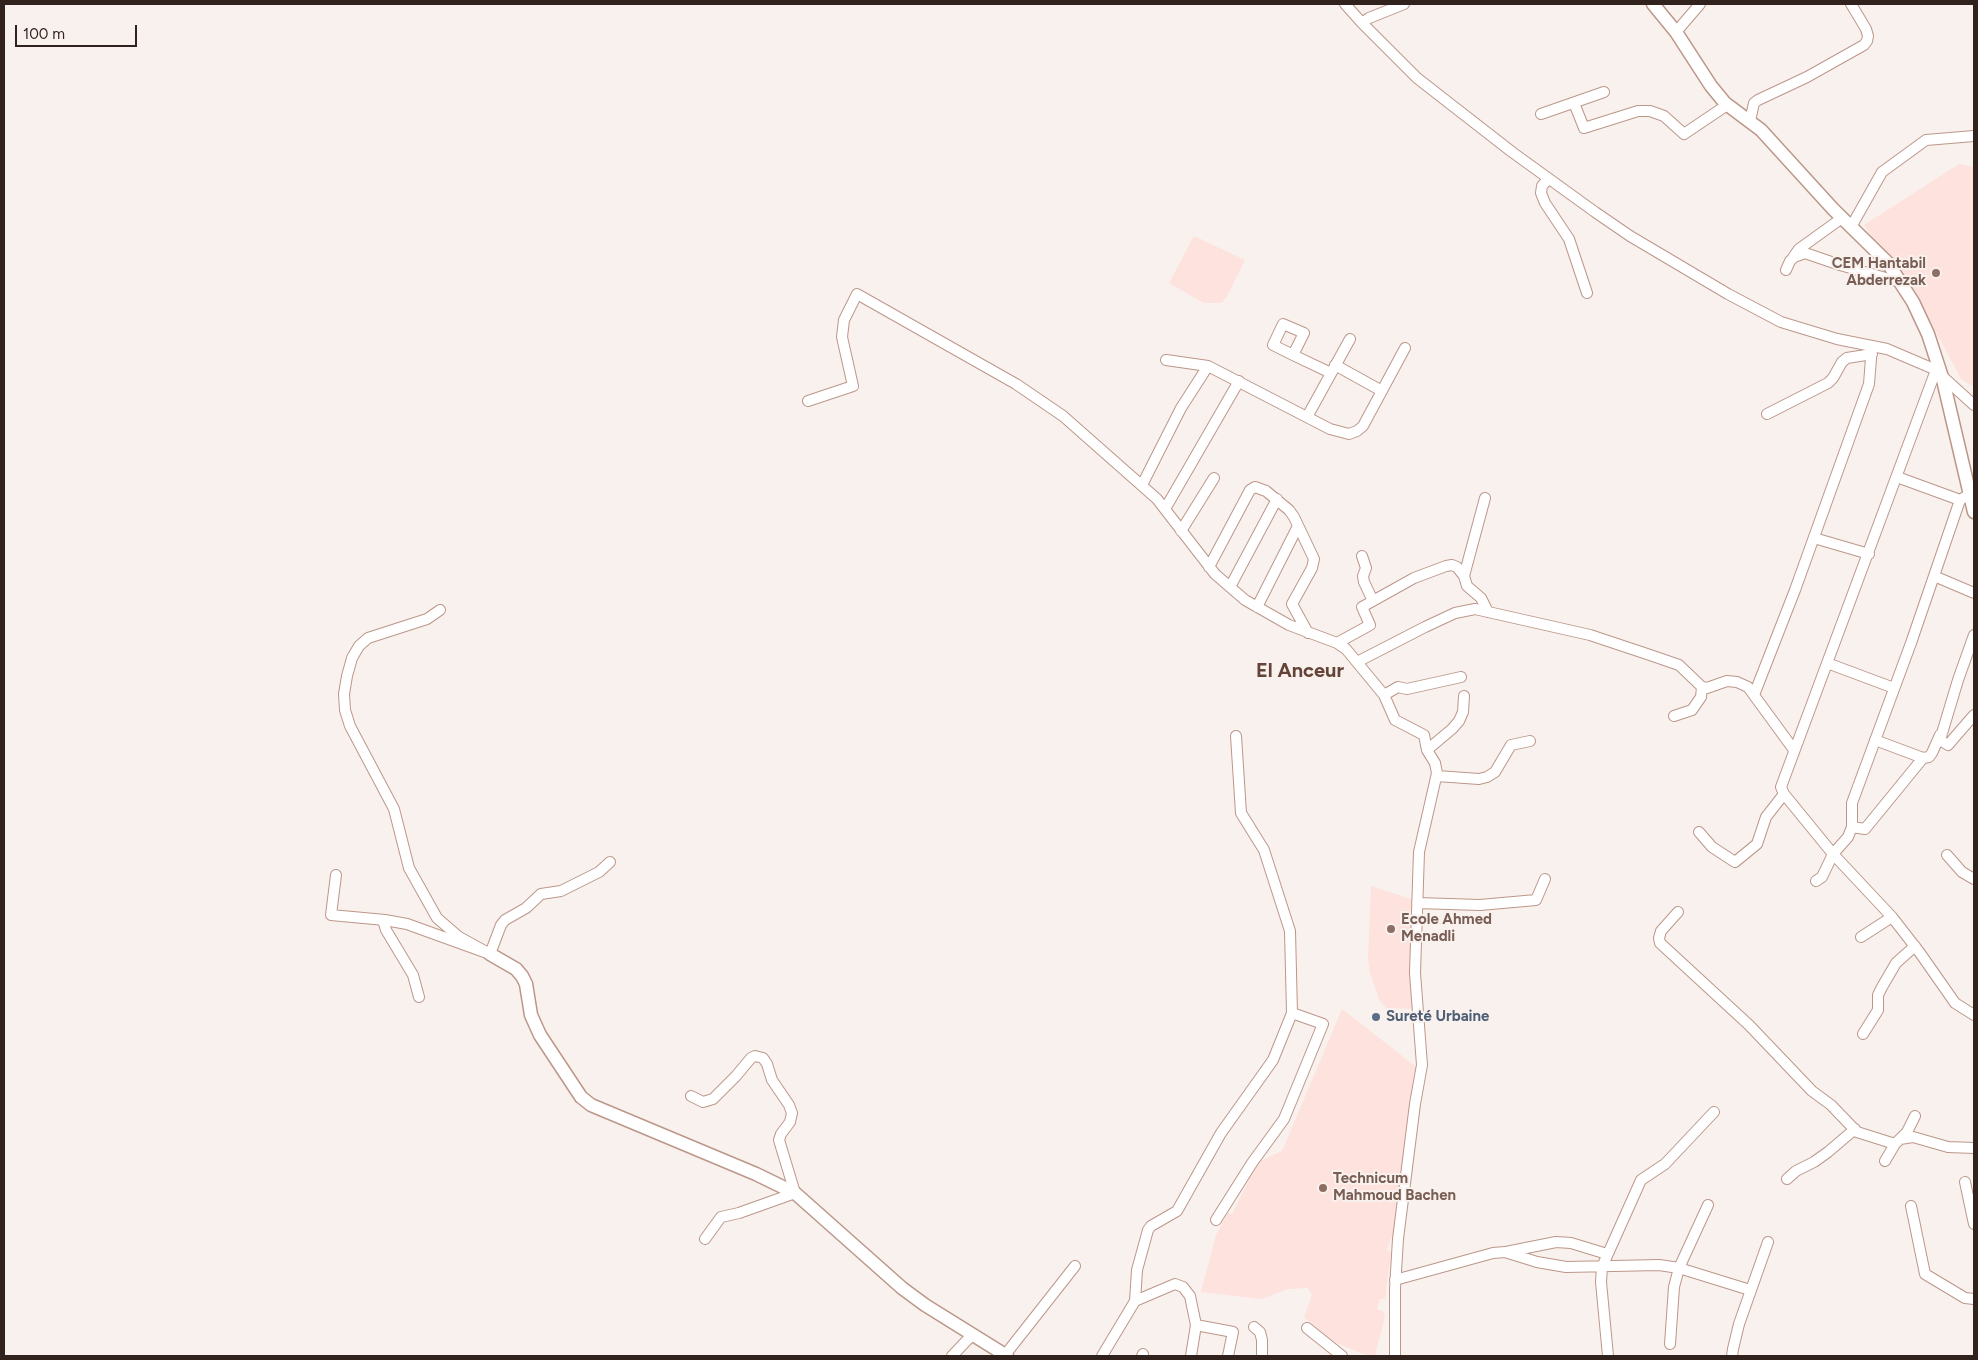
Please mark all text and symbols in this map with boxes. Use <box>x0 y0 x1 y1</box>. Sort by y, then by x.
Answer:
scale bar <box>18 15 140 47</box>
text: 100 m <box>23 25 65 43</box>
place label: CEM Hantabil Abderrezak <box>1832 255 1926 290</box>
marker: CEM Hantabil Abderrezak <box>1930 267 1942 279</box>
district label: El Anceur <box>1256 659 1344 683</box>
place label: Ecole Ahmed Menadli <box>1401 911 1492 946</box>
marker: Ecole Ahmed Menadli <box>1385 923 1397 935</box>
place label: Sureté Urbaine <box>1386 1008 1489 1026</box>
marker: Sureté Urbaine <box>1370 1011 1382 1023</box>
place label: Technicum Mahmoud Bachen <box>1333 1170 1456 1205</box>
marker: Technicum Mahmoud Bachen <box>1317 1182 1329 1194</box>

